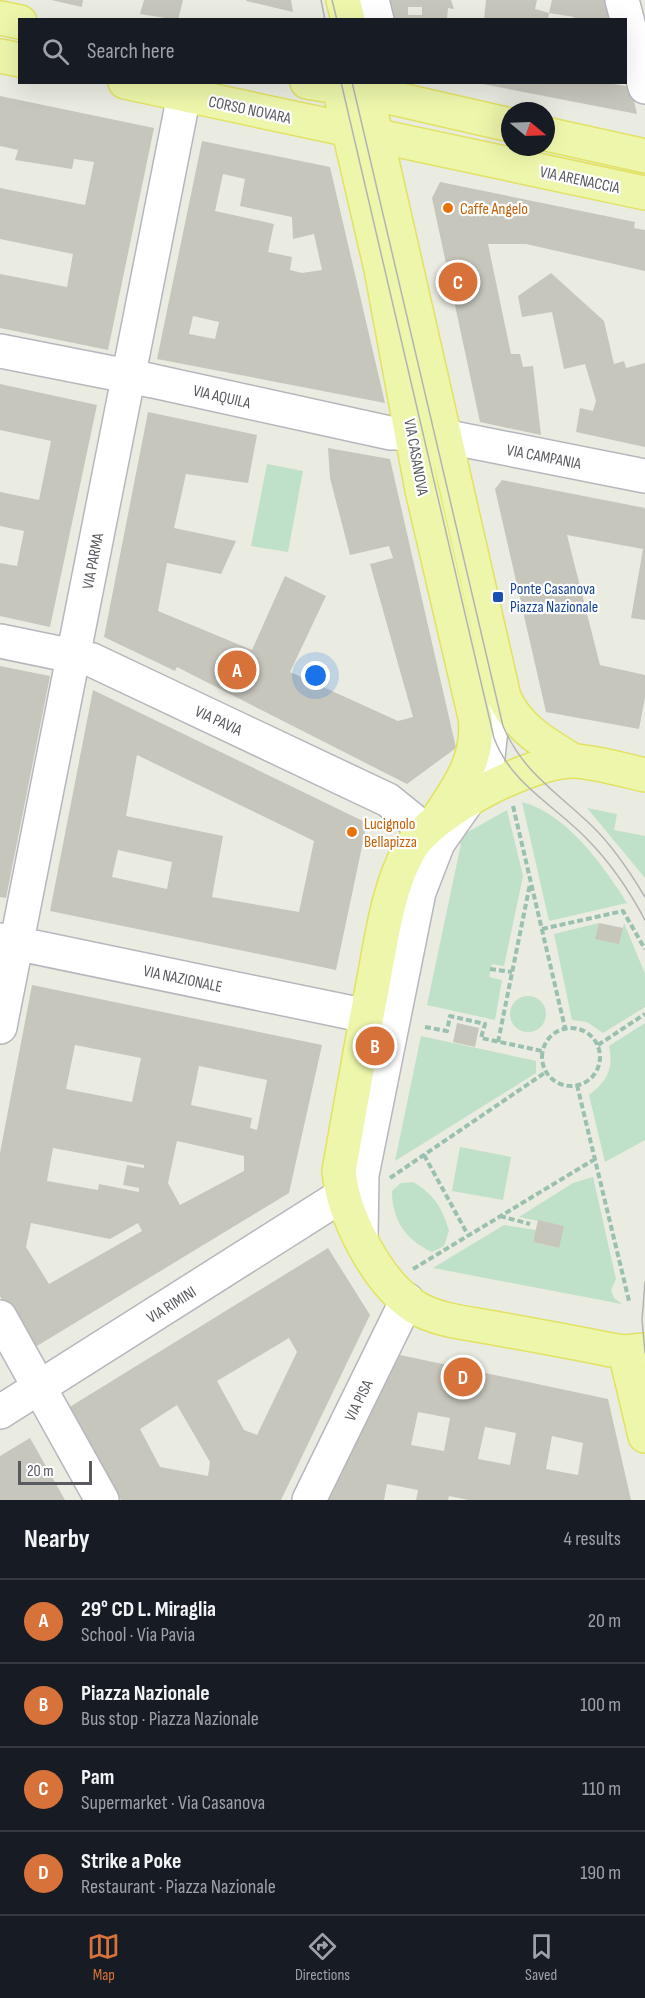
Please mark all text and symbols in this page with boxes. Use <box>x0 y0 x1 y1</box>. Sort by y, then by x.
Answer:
search box <box>18 18 627 84</box>
icon: search <box>39 35 72 68</box>
text: Search here <box>87 38 174 65</box>
street label: CORSO NOVARA <box>207 92 293 129</box>
north arrow <box>501 102 555 156</box>
street label: VIA ARENACCIA <box>538 163 621 198</box>
place label: Caffe Angelo <box>460 200 528 219</box>
marker: Caffe Angelo <box>441 201 455 215</box>
pin: C <box>438 260 478 304</box>
street label: VIA AQUILA <box>191 382 252 413</box>
street label: VIA CASANOVA <box>399 417 432 497</box>
street label: VIA CAMPANIA <box>505 441 583 474</box>
street label: VIA PARMA <box>79 531 108 591</box>
place label: Ponte Casanova Piazza Nazionale <box>510 580 598 617</box>
marker: Ponte Casanova Piazza Nazionale <box>491 590 505 604</box>
pin: A <box>218 648 256 692</box>
your location <box>301 661 330 690</box>
street label: VIA PAVIA <box>192 702 245 741</box>
place label: Lucignolo Bellapizza <box>364 815 417 852</box>
marker: Lucignolo Bellapizza <box>345 825 359 839</box>
street label: VIA NAZIONALE <box>141 962 224 997</box>
pin: B <box>356 1024 394 1068</box>
street label: VIA RIMINI <box>144 1283 200 1328</box>
pin: D <box>444 1354 482 1400</box>
street label: VIA PISA <box>341 1377 377 1424</box>
scale bar <box>18 1458 92 1486</box>
text: 20 m <box>27 1462 54 1481</box>
text: Nearby <box>24 1524 90 1555</box>
text: 4 results <box>564 1527 621 1551</box>
text: 29° CD L. Miraglia <box>81 1596 216 1623</box>
text: A <box>39 1609 48 1633</box>
text: 20 m <box>588 1609 621 1633</box>
text: School · Via Pavia <box>81 1623 195 1647</box>
text: Piazza Nazionale <box>81 1680 210 1707</box>
text: B <box>39 1693 48 1717</box>
text: 100 m <box>580 1693 621 1717</box>
text: Bus stop · Piazza Nazionale <box>81 1707 259 1731</box>
text: Pam <box>81 1764 114 1791</box>
text: C <box>38 1777 49 1801</box>
text: 110 m <box>582 1777 621 1801</box>
text: Supermarket · Via Casanova <box>81 1791 265 1815</box>
text: Strike a Poke <box>81 1848 181 1875</box>
text: D <box>38 1861 49 1885</box>
text: 190 m <box>580 1861 621 1885</box>
text: Restaurant · Piazza Nazionale <box>81 1875 276 1899</box>
tab: Map <box>87 1930 120 1985</box>
tab: Directions <box>295 1930 350 1985</box>
tab: Saved <box>525 1930 558 1985</box>

